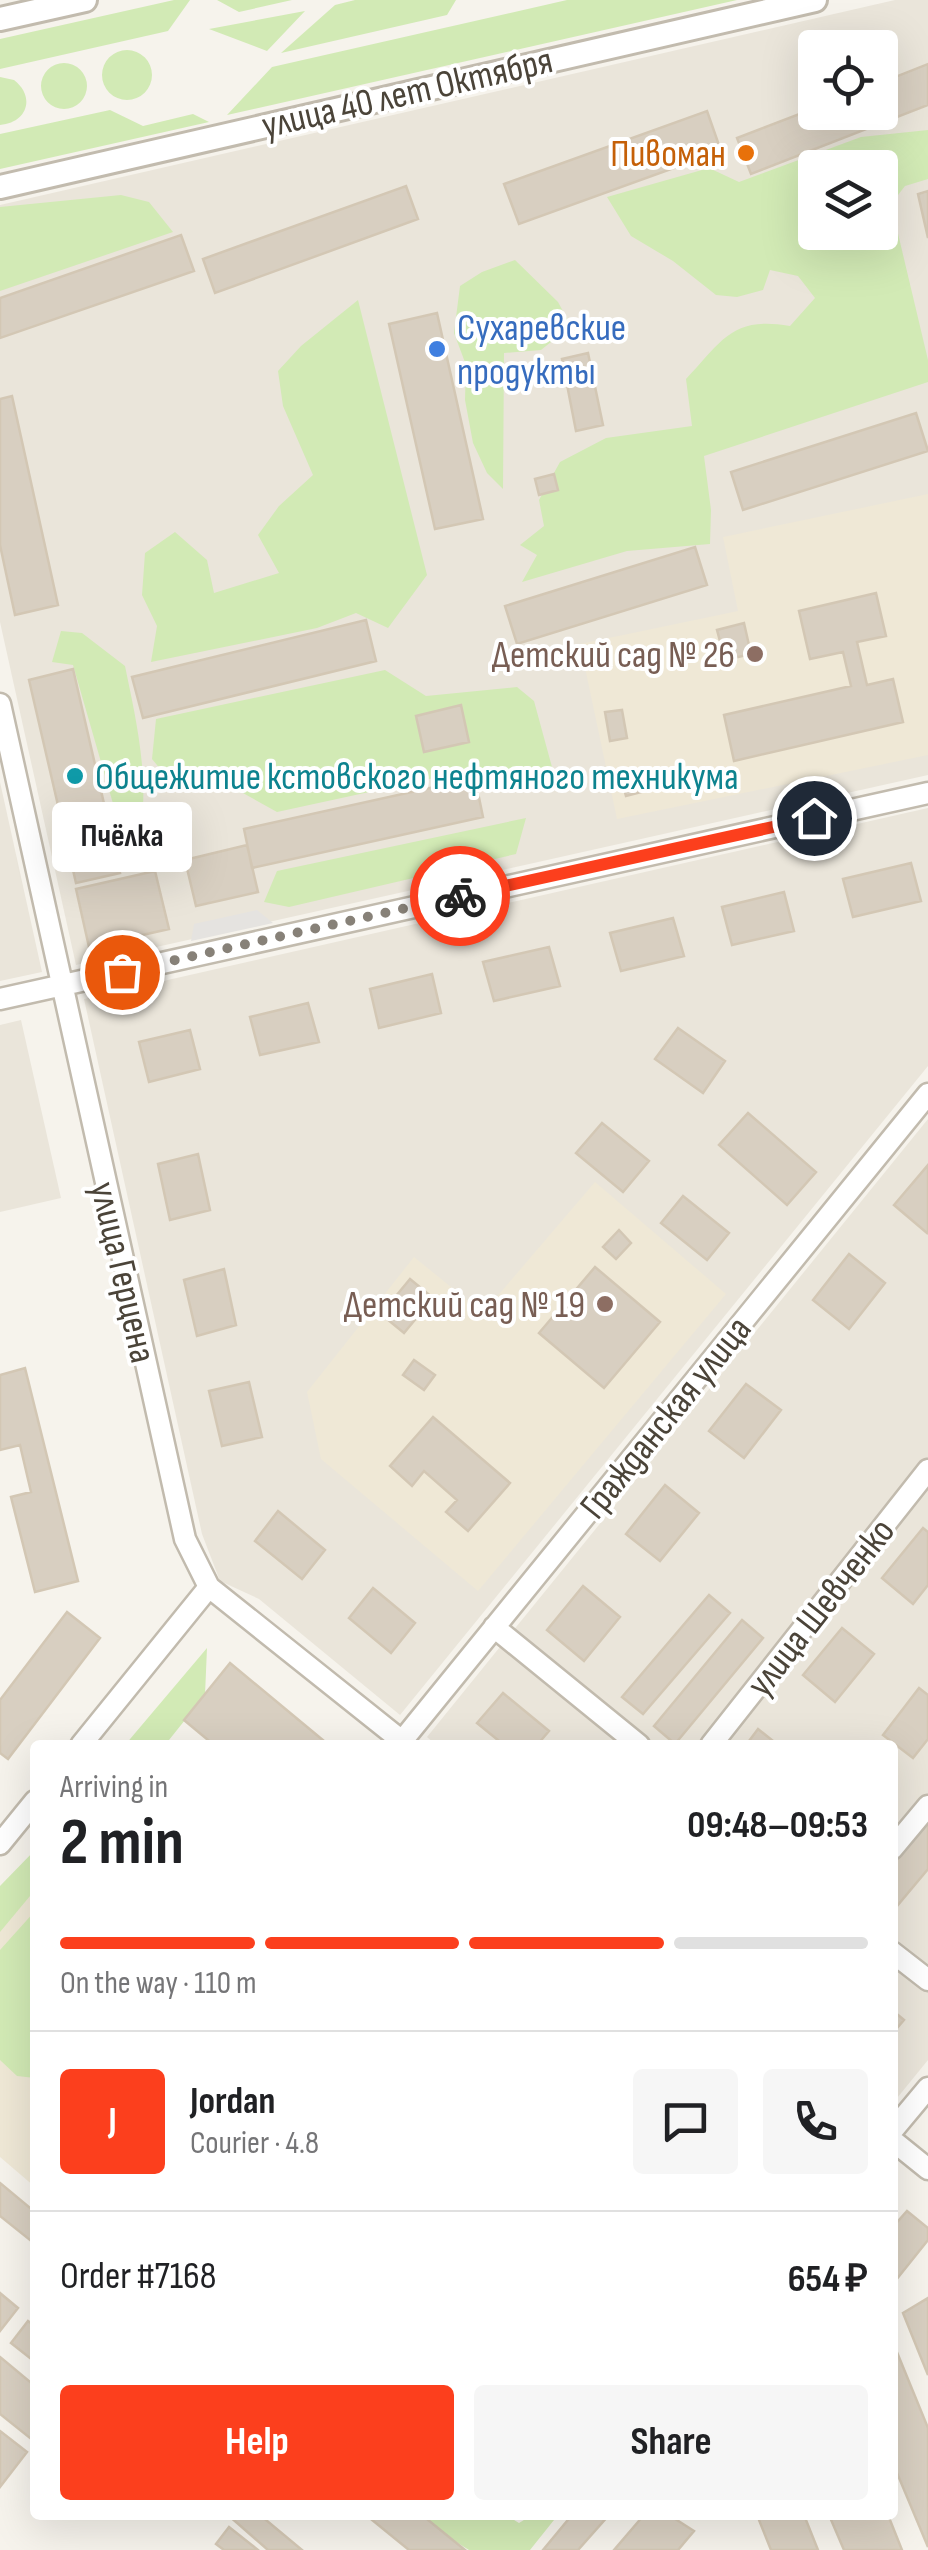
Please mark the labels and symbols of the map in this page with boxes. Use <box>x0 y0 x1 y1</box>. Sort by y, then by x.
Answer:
street label: улица 40 лет Октября <box>258 38 557 149</box>
place label: Пивоман <box>610 132 726 177</box>
marker: Пивоман <box>735 142 757 164</box>
place label: Сухаревские продукты <box>457 306 626 395</box>
marker: Сухаревские продукты <box>426 338 448 360</box>
place label: Детский сад № 26 <box>492 633 735 678</box>
marker: Детский сад № 26 <box>744 643 766 665</box>
place label: Общежитие кстовского нефтяного техникума <box>95 755 739 800</box>
marker: Общежитие кстовского нефтяного техникума <box>64 765 86 787</box>
pin <box>772 776 857 861</box>
callout: Пчёлка <box>52 802 192 872</box>
courier <box>410 846 510 946</box>
pin <box>80 930 165 1015</box>
street label: улица Герцена <box>80 1178 165 1367</box>
place label: Детский сад № 19 <box>344 1283 585 1328</box>
marker: Детский сад № 19 <box>594 1293 616 1315</box>
street label: Гражданская улица <box>571 1308 761 1528</box>
street label: улица Шевченко <box>738 1510 905 1706</box>

